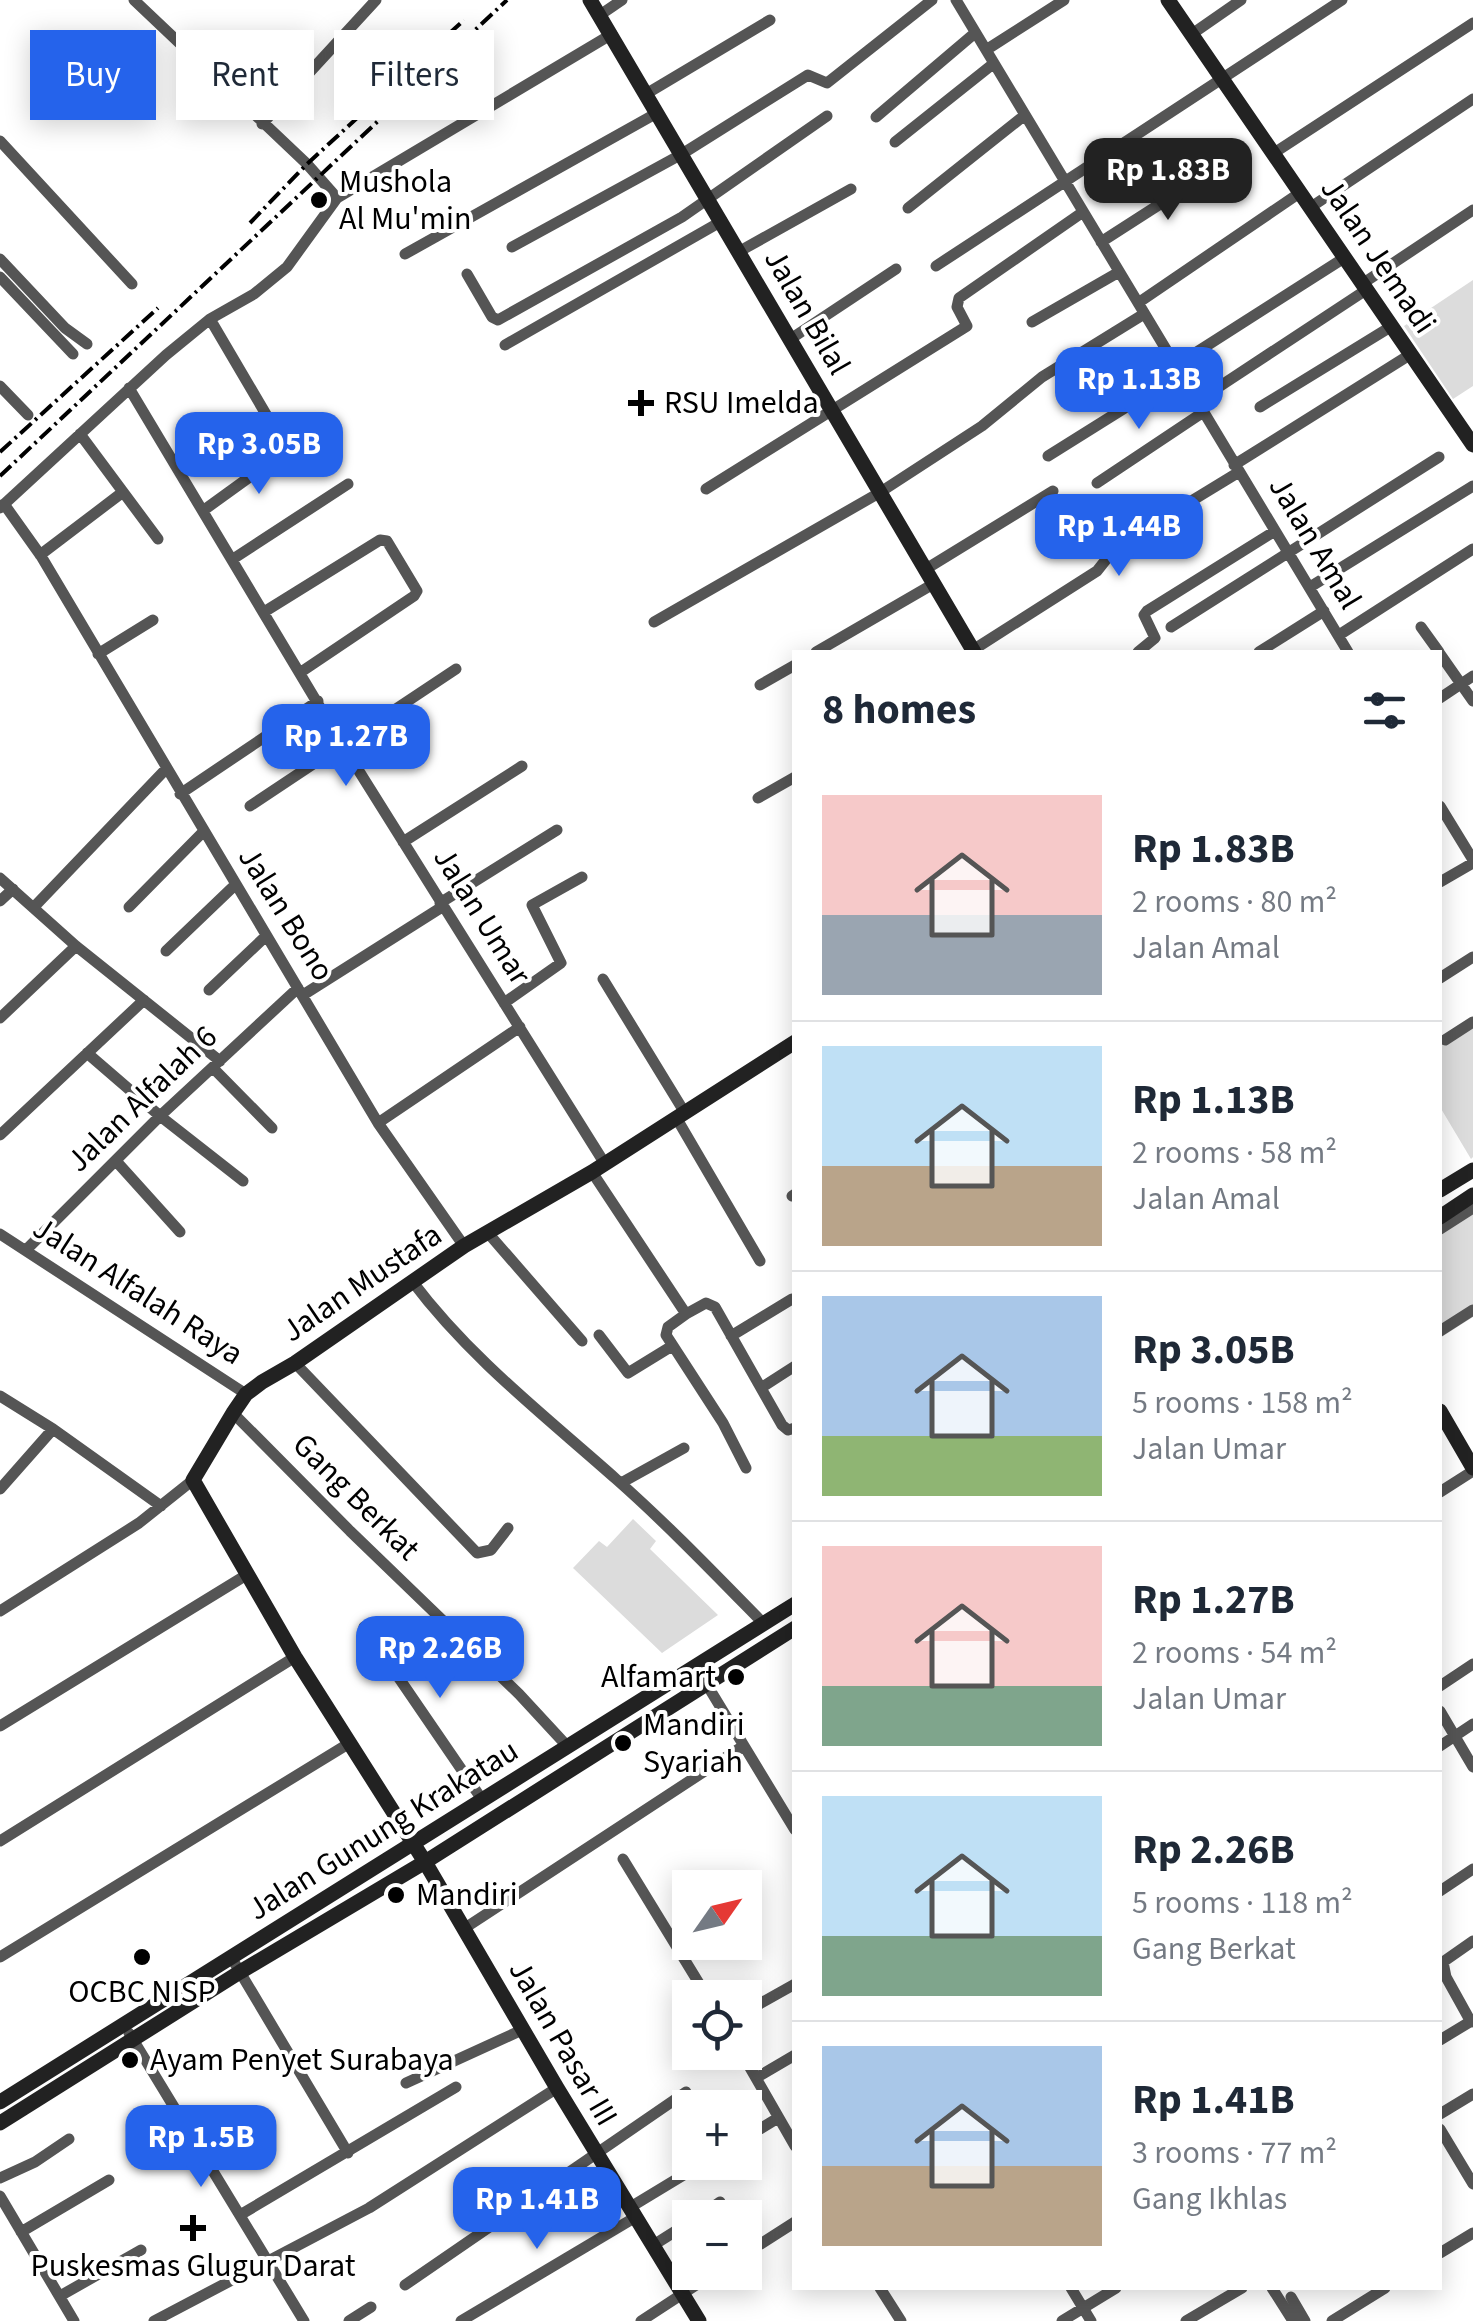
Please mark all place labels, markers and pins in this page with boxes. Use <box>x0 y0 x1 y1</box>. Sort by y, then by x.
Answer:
pin: Rp 1.83B <box>1065 138 1271 223</box>
place label: Mushola Al Mu'min <box>339 159 471 242</box>
marker: Mushola Al Mu'min <box>308 189 330 211</box>
pin: Rp 1.13B <box>1036 347 1242 432</box>
place label: RSU Imelda <box>664 380 819 426</box>
marker: RSU Imelda <box>628 390 654 416</box>
pin: Rp 3.05B <box>156 412 362 497</box>
pin: Rp 1.44B <box>1016 494 1222 579</box>
pin: Rp 1.27B <box>243 704 449 789</box>
pin: Rp 2.26B <box>337 1616 543 1701</box>
place label: Alfamart <box>601 1654 716 1700</box>
marker: Alfamart <box>725 1666 747 1688</box>
place label: Mandiri Syariah <box>643 1702 745 1785</box>
marker: Mandiri Syariah <box>612 1732 634 1754</box>
place label: Mandiri <box>416 1872 518 1918</box>
marker: Mandiri <box>385 1884 407 1906</box>
marker: OCBC NISP <box>131 1946 153 1968</box>
place label: OCBC NISP <box>68 1969 216 2015</box>
place label: Ayam Penyet Surabaya <box>150 2037 454 2083</box>
marker: Ayam Penyet Surabaya <box>119 2049 141 2071</box>
pin: Rp 1.5B <box>109 2105 293 2190</box>
pin: Rp 1.41B <box>434 2167 640 2252</box>
marker: Puskesmas Glugur Darat <box>180 2215 206 2241</box>
place label: Puskesmas Glugur Darat <box>31 2243 356 2289</box>

